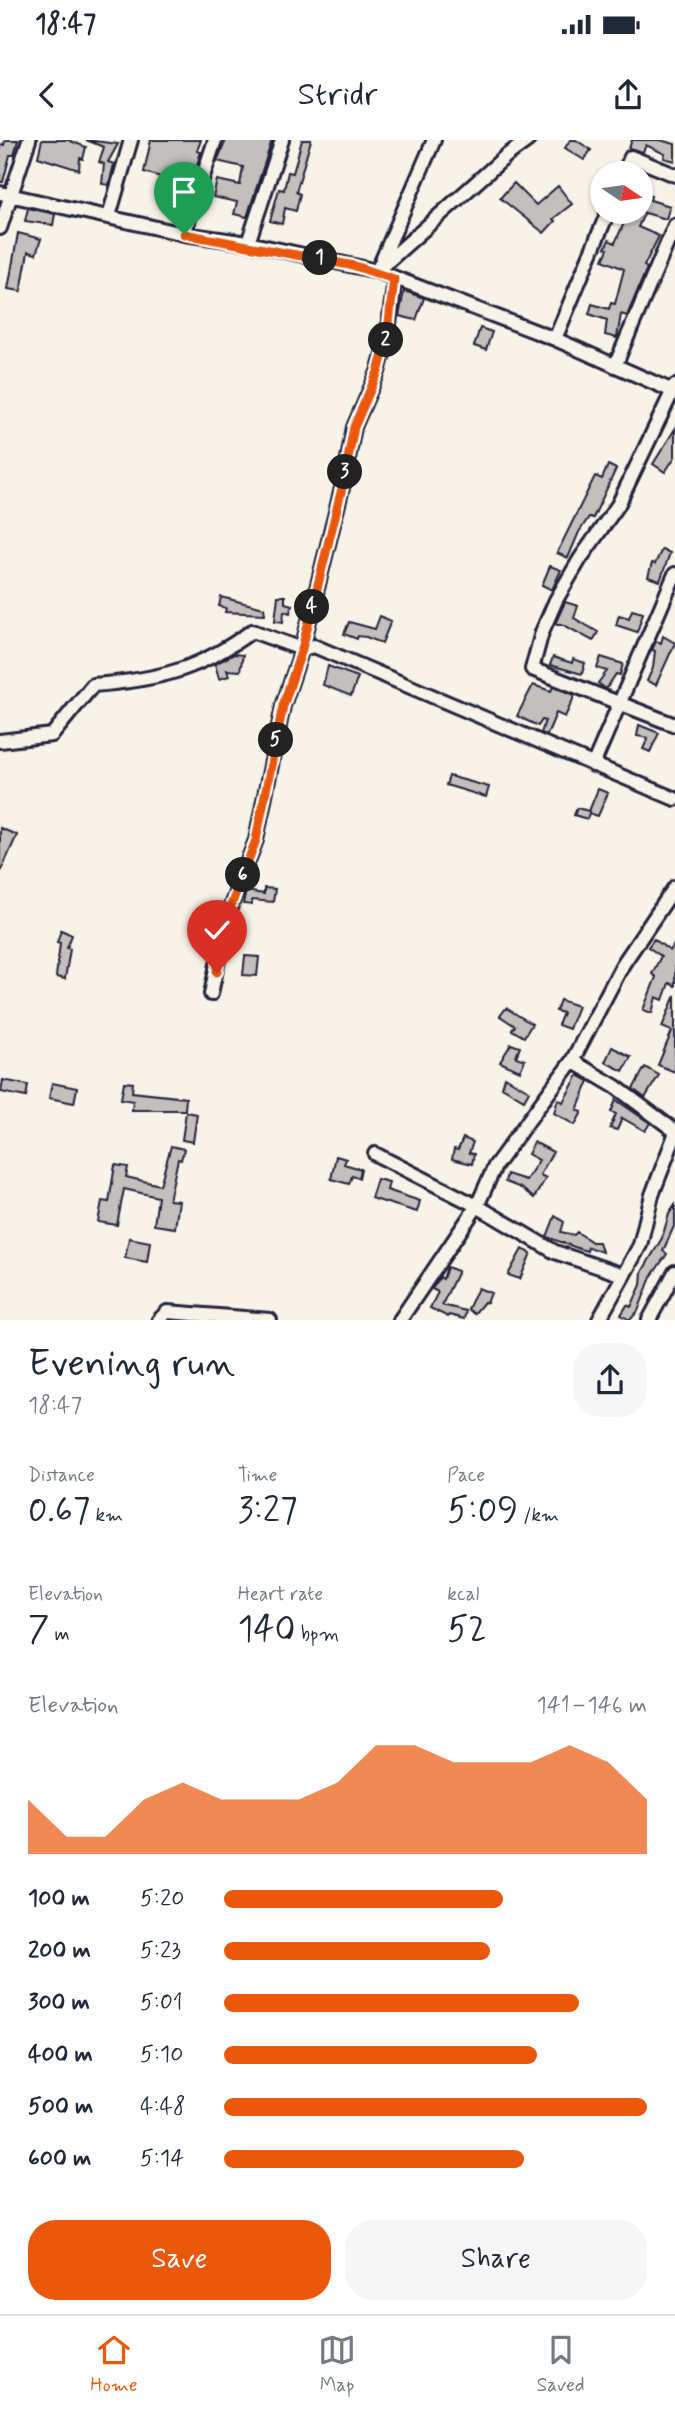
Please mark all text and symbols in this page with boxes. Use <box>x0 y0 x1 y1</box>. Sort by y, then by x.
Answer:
text: 18:47 <box>35 8 96 42</box>
text: Stridr <box>298 74 377 116</box>
icon: back <box>28 76 66 114</box>
icon: share <box>609 76 647 114</box>
north arrow <box>590 161 653 224</box>
map controls <box>590 161 653 224</box>
pin <box>154 162 214 234</box>
icon: arrive <box>165 173 203 211</box>
pin: 1 <box>302 240 338 276</box>
text: 1 <box>315 245 324 270</box>
pin: 2 <box>368 322 404 358</box>
text: 2 <box>381 327 390 352</box>
pin: 3 <box>328 454 362 490</box>
text: 3 <box>340 459 349 484</box>
pin: 4 <box>294 589 330 624</box>
text: 4 <box>306 594 317 619</box>
pin: 5 <box>258 722 294 758</box>
text: 5 <box>270 727 281 752</box>
pin: 6 <box>226 858 260 892</box>
text: 6 <box>238 862 247 887</box>
pin <box>187 900 247 972</box>
icon: check <box>198 911 236 949</box>
text: Evening run <box>28 1340 235 1389</box>
button: share <box>573 1343 647 1417</box>
text: 18:47 <box>28 1391 82 1421</box>
text: Distance <box>28 1463 95 1488</box>
text: Time <box>238 1463 277 1488</box>
text: Pace <box>447 1463 485 1488</box>
text: 0.67 <box>28 1488 90 1534</box>
text: 3:27 <box>238 1488 298 1534</box>
text: 5:09 <box>447 1488 518 1534</box>
text: km <box>90 1503 123 1528</box>
text: /km <box>518 1503 559 1528</box>
text: Elevation <box>28 1582 103 1607</box>
text: Heart rate <box>238 1582 323 1607</box>
text: kcal <box>447 1582 479 1607</box>
text: 7 <box>28 1607 49 1653</box>
text: 140 <box>238 1607 296 1653</box>
text: 52 <box>447 1607 487 1653</box>
text: m <box>49 1622 70 1647</box>
text: bpm <box>296 1622 339 1647</box>
text: Elevation <box>28 1691 119 1721</box>
text: 141–146 m <box>537 1691 647 1721</box>
text: 100 m <box>28 1884 90 1914</box>
text: 5:20 <box>140 1884 184 1914</box>
text: 200 m <box>28 1936 91 1966</box>
text: 5:23 <box>140 1936 181 1966</box>
text: 300 m <box>28 1988 90 2018</box>
text: 5:01 <box>140 1988 183 2018</box>
text: 400 m <box>28 2040 93 2070</box>
text: 5:10 <box>140 2040 183 2070</box>
text: 500 m <box>28 2092 93 2122</box>
text: 4:48 <box>140 2092 186 2122</box>
text: 600 m <box>28 2144 91 2174</box>
text: 5:14 <box>140 2144 184 2174</box>
button: Save <box>28 2220 331 2300</box>
button: Share <box>345 2220 647 2300</box>
tab: Home <box>90 2331 138 2398</box>
tab: Map <box>318 2331 356 2398</box>
tab: Saved <box>537 2331 585 2398</box>

